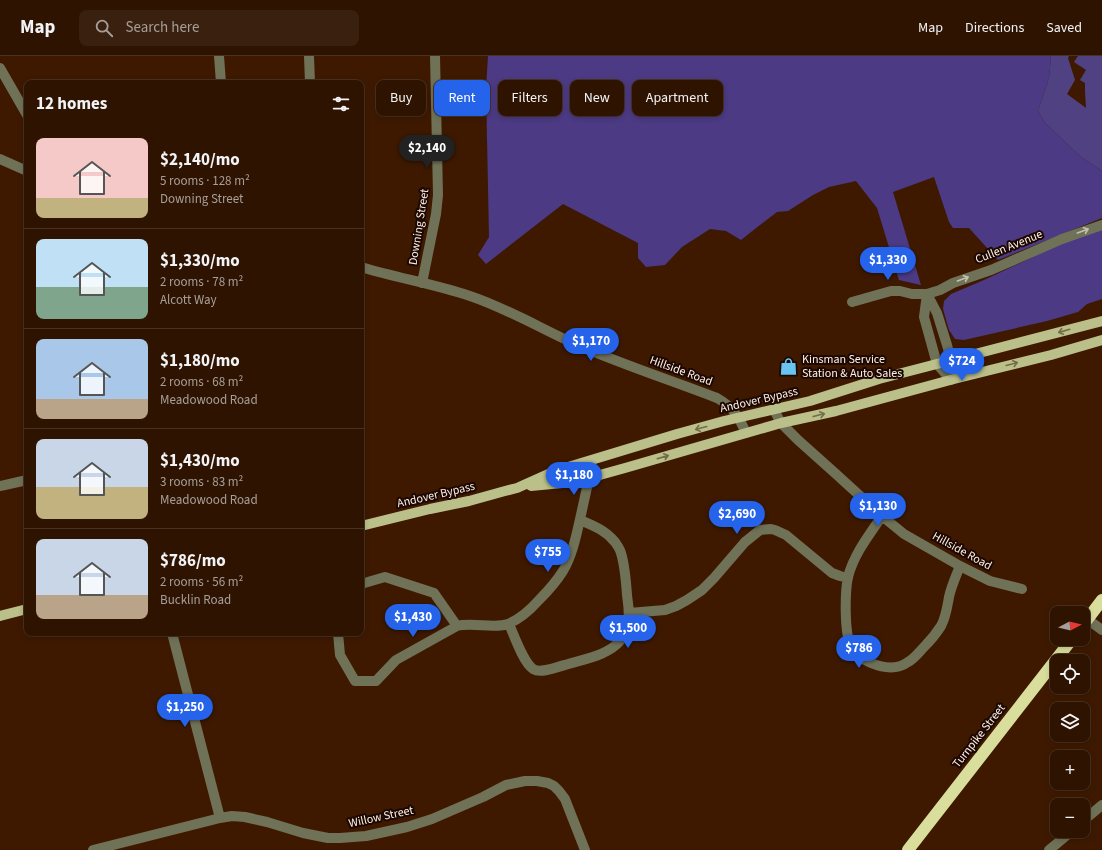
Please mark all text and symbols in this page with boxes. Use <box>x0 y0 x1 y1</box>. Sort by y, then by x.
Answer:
search box <box>79 10 359 46</box>
text: Map <box>20 14 55 41</box>
icon: search <box>93 17 115 39</box>
text: Search here <box>125 17 199 38</box>
text: Map <box>918 18 943 38</box>
text: Directions <box>965 18 1024 38</box>
text: Saved <box>1046 18 1082 38</box>
chip: Buy <box>376 80 426 116</box>
chip: Rent <box>434 80 490 116</box>
chip: Filters <box>498 80 562 116</box>
chip: New <box>570 80 624 116</box>
chip: Apartment <box>632 80 723 116</box>
text: 12 homes <box>36 92 107 116</box>
icon: filters <box>330 93 352 115</box>
pin: $2,140 <box>394 135 460 169</box>
text: $2,140 <box>408 139 446 157</box>
text: $2,140/mo <box>160 148 240 172</box>
icon: home <box>68 154 116 202</box>
text: 5 rooms · 128 m² <box>160 172 250 190</box>
street label: Downing Street <box>405 188 433 266</box>
text: Downing Street <box>160 190 243 208</box>
street label: Cullen Avenue <box>973 226 1045 268</box>
one-way arrow <box>1077 226 1089 234</box>
pin: $1,330 <box>855 247 921 281</box>
text: $1,330/mo <box>160 249 240 273</box>
text: $1,330 <box>869 251 907 269</box>
icon: home <box>68 255 116 303</box>
text: 2 rooms · 78 m² <box>160 273 243 291</box>
one-way arrow <box>956 275 969 282</box>
text: Alcott Way <box>160 291 217 309</box>
one-way arrow <box>1058 327 1071 335</box>
pin: $1,170 <box>558 328 624 362</box>
text: $1,170 <box>572 332 610 350</box>
pin: $724 <box>938 348 986 382</box>
text: $1,180/mo <box>160 349 240 373</box>
place label: Kinsman Service Station & Auto Sales <box>802 351 902 382</box>
street label: Hillside Road <box>647 352 715 390</box>
text: $724 <box>948 352 976 370</box>
icon: home <box>68 355 116 403</box>
shop icon: Kinsman Service Station & Auto Sales <box>779 356 799 376</box>
one-way arrow <box>1006 360 1019 367</box>
text: 2 rooms · 68 m² <box>160 373 243 391</box>
street label: Andover Bypass <box>718 383 800 417</box>
text: Meadowood Road <box>160 391 258 409</box>
one-way arrow <box>812 411 825 418</box>
one-way arrow <box>695 424 708 432</box>
text: $1,430/mo <box>160 449 240 473</box>
one-way arrow <box>656 453 669 460</box>
icon: home <box>68 455 116 503</box>
pin: $1,180 <box>541 462 607 496</box>
text: $1,180 <box>555 466 593 484</box>
text: 3 rooms · 83 m² <box>160 473 243 491</box>
street label: Andover Bypass <box>395 478 477 512</box>
text: Meadowood Road <box>160 491 258 509</box>
pin: $1,130 <box>845 493 911 527</box>
text: $1,130 <box>859 497 897 515</box>
pin: $2,690 <box>704 501 770 535</box>
text: $2,690 <box>718 505 756 523</box>
street label: Hillside Road <box>929 528 995 574</box>
pin: $755 <box>524 539 572 573</box>
text: $755 <box>534 543 562 561</box>
text: $786/mo <box>160 549 226 573</box>
icon: home <box>68 555 116 603</box>
text: 2 rooms · 56 m² <box>160 573 243 591</box>
text: Bucklin Road <box>160 591 231 609</box>
pin: $1,430 <box>380 604 446 638</box>
north arrow <box>1050 606 1090 646</box>
map controls <box>1050 606 1090 838</box>
text: $1,430 <box>394 608 432 626</box>
pin: $1,500 <box>595 615 661 649</box>
text: $1,500 <box>609 619 647 637</box>
pin: $786 <box>835 635 883 669</box>
text: $786 <box>845 639 873 657</box>
button: locate <box>1050 654 1090 694</box>
pin: $1,250 <box>152 694 218 728</box>
text: $1,250 <box>166 698 204 716</box>
street label: Turnpike Street <box>949 700 1009 772</box>
button: layers <box>1050 702 1090 742</box>
button: + <box>1050 750 1090 790</box>
button: − <box>1050 798 1090 838</box>
street label: Willow Street <box>347 802 415 832</box>

